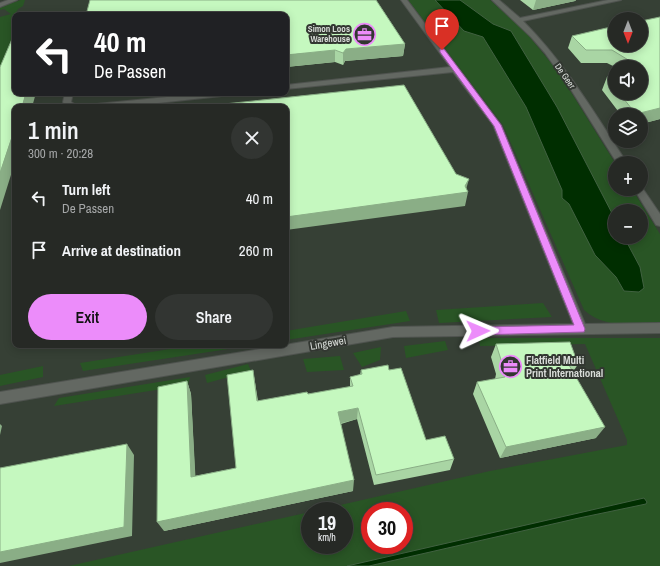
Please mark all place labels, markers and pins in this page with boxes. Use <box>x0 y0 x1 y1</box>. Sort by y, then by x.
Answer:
pin <box>425 9 459 50</box>
office icon: Simon Loos Warehouse <box>352 21 378 47</box>
place label: Simon Loos Warehouse <box>308 23 350 45</box>
office icon: Flatfield Multi Print International <box>497 353 523 379</box>
place label: Flatfield Multi Print International <box>526 353 603 380</box>

